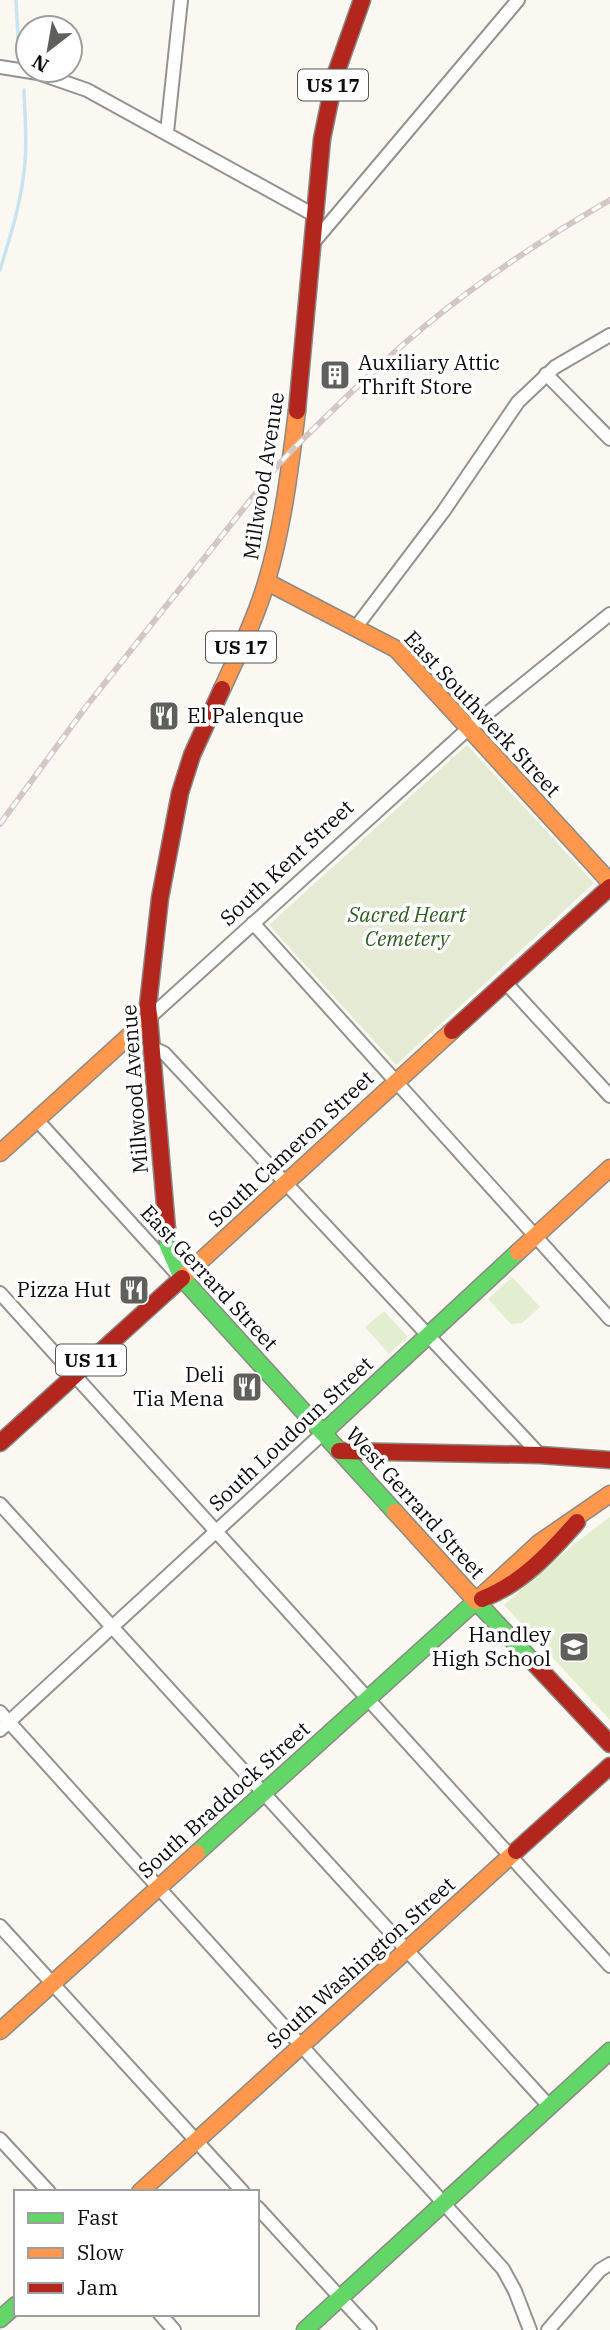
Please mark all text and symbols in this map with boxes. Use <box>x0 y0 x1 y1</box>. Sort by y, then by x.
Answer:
north arrow <box>14 14 84 84</box>
text: N <box>28 49 53 78</box>
road number: US 17 <box>298 69 368 100</box>
place label: Auxiliary Attic Thrift Store <box>358 348 500 400</box>
building icon: Auxiliary Attic Thrift Store <box>318 358 352 392</box>
street label: Millwood Avenue <box>236 390 290 562</box>
street label: East Southwerk Street <box>398 624 567 802</box>
road number: US 17 <box>206 632 276 662</box>
restaurant icon: El Palenque <box>147 699 181 733</box>
place label: El Palenque <box>187 701 304 729</box>
street label: South Kent Street <box>214 793 359 931</box>
park label: Sacred Heart Cemetery <box>347 900 467 952</box>
street label: Millwood Avenue <box>114 1004 154 1174</box>
street label: South Cameron Street <box>201 1064 379 1233</box>
street label: East Gerrard Street <box>135 1198 285 1356</box>
restaurant icon: Pizza Hut <box>117 1273 151 1307</box>
place label: Pizza Hut <box>17 1275 111 1303</box>
road number: US 11 <box>56 1344 126 1376</box>
street label: South Loudoun Street <box>202 1350 378 1517</box>
place label: Deli Tia Mena <box>133 1360 224 1412</box>
restaurant icon: Deli Tia Mena <box>230 1370 264 1404</box>
street label: West Gerrard Street <box>340 1420 492 1584</box>
place label: Handley High School <box>432 1620 552 1672</box>
school or university icon: Handley High School <box>557 1630 591 1664</box>
street label: South Braddock Street <box>131 1715 315 1884</box>
street label: South Washington Street <box>260 1870 461 2054</box>
legend <box>14 2190 259 2316</box>
text: Fast <box>77 2203 118 2231</box>
text: Slow <box>77 2238 124 2266</box>
text: Jam <box>77 2273 118 2301</box>

